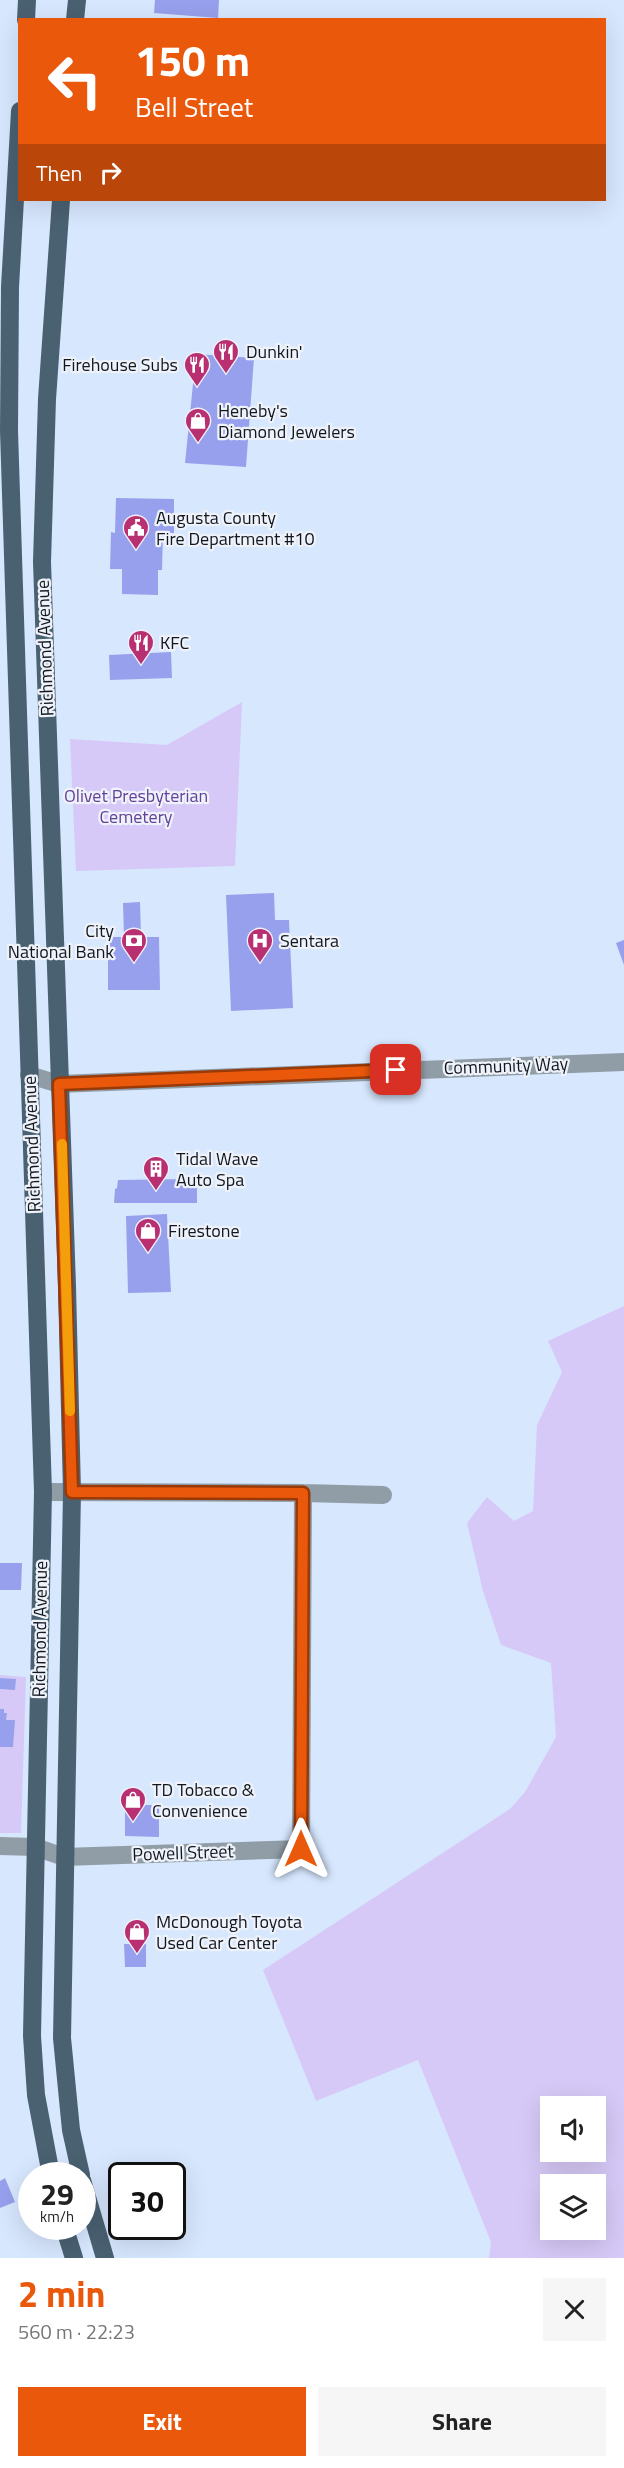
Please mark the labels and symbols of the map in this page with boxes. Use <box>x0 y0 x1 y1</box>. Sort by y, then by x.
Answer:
restaurant icon: Dunkin' <box>211 337 241 375</box>
place label: Dunkin' <box>246 338 303 365</box>
restaurant icon: Firehouse Subs <box>182 350 212 388</box>
place label: Firehouse Subs <box>62 351 178 378</box>
place label: Heneby's Diamond Jewelers <box>218 397 355 445</box>
shop icon: Heneby's Diamond Jewelers <box>183 406 213 444</box>
place label: Augusta County Fire Department #10 <box>156 504 315 552</box>
public building icon: Augusta County Fire Department #10 <box>121 513 151 551</box>
street label: Richmond Avenue <box>29 579 60 717</box>
restaurant icon: KFC <box>126 628 156 666</box>
place label: KFC <box>160 629 190 656</box>
park label: Olivet Presbyterian Cemetery <box>64 782 208 830</box>
place label: City National Bank <box>8 917 114 965</box>
bank icon: City National Bank <box>119 926 149 964</box>
hospital icon: Sentara <box>245 926 275 964</box>
place label: Sentara <box>280 927 339 954</box>
pin <box>370 1044 421 1095</box>
street label: Community Way <box>443 1050 569 1081</box>
street label: Richmond Avenue <box>16 1075 47 1213</box>
place label: Tidal Wave Auto Spa <box>176 1145 258 1193</box>
building icon: Tidal Wave Auto Spa <box>141 1154 171 1192</box>
shop icon: Firestone <box>133 1216 163 1254</box>
place label: Firestone <box>168 1217 240 1244</box>
street label: Richmond Avenue <box>25 1560 54 1697</box>
place label: TD Tobacco & Convenience <box>152 1776 255 1824</box>
shop icon: TD Tobacco & Convenience <box>118 1785 148 1823</box>
position arrow <box>269 1817 333 1881</box>
street label: Powell Street <box>132 1837 235 1868</box>
place label: McDonough Toyota Used Car Center <box>156 1908 302 1956</box>
shop icon: McDonough Toyota Used Car Center <box>122 1917 152 1955</box>
speed limit sign: 30 <box>108 2162 186 2240</box>

